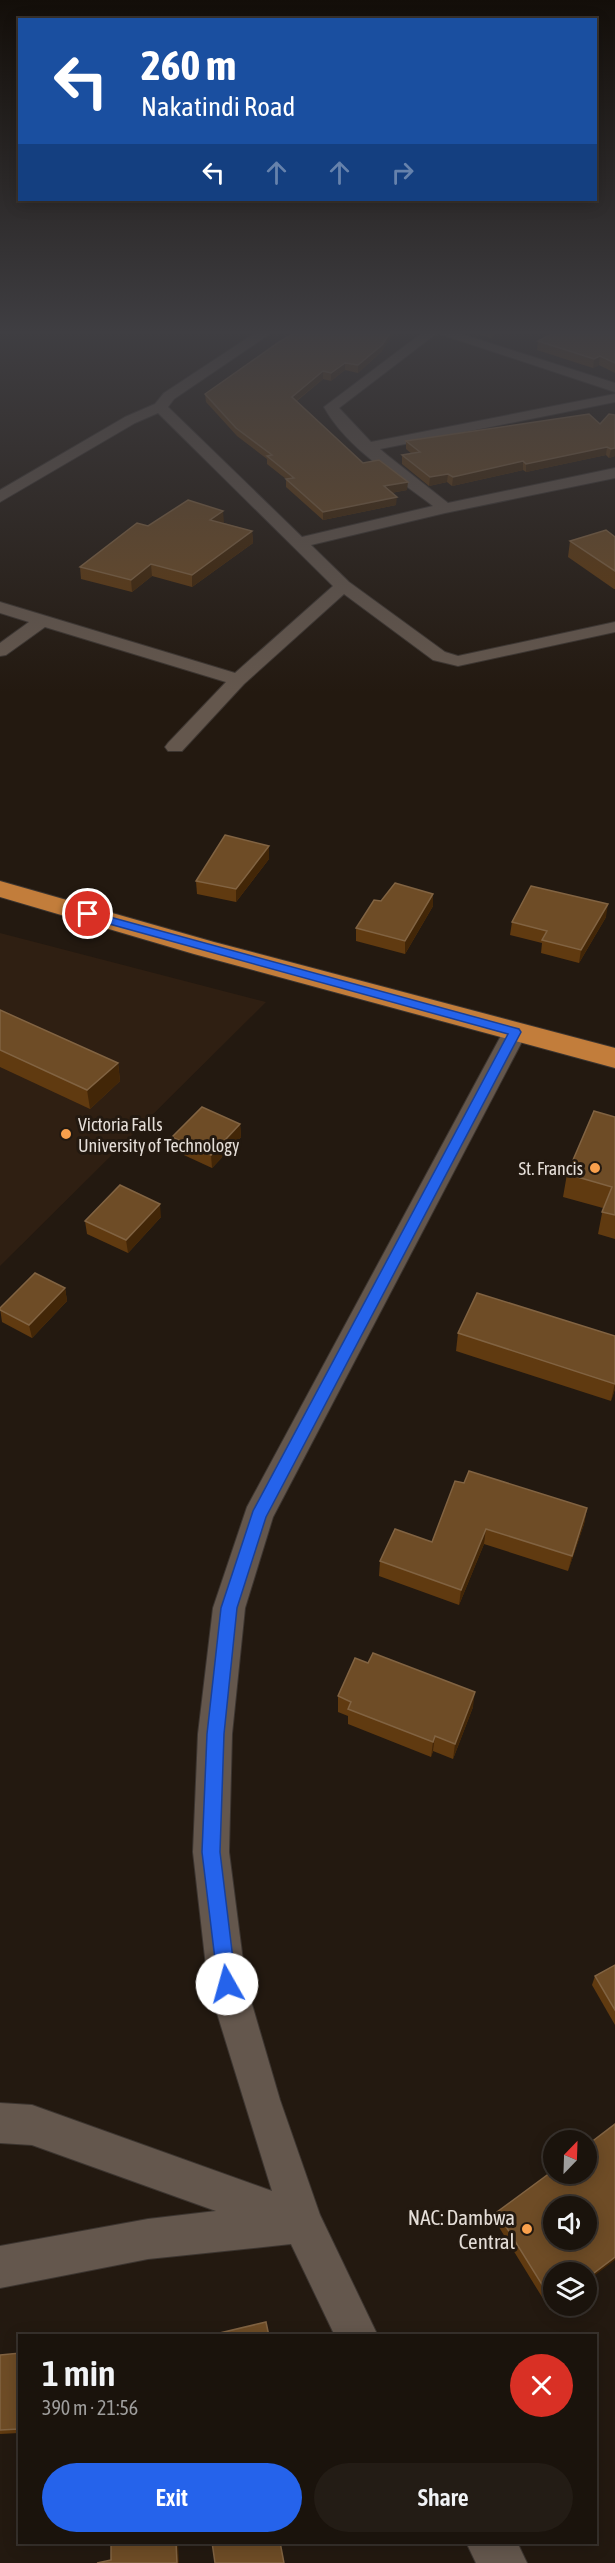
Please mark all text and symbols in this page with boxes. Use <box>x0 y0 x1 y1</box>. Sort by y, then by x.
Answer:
text: 260 m <box>141 41 236 89</box>
icon: left <box>42 42 120 120</box>
text: Nakatindi Road <box>141 91 295 122</box>
icon: left <box>197 156 230 189</box>
icon: ahead <box>260 156 293 189</box>
icon: ahead <box>323 156 356 189</box>
icon: right <box>386 156 419 189</box>
pin <box>62 888 113 939</box>
icon: arrive <box>71 897 104 930</box>
place label: Victoria Falls University of Technology <box>78 1114 239 1156</box>
marker: Victoria Falls University of Technology <box>59 1127 73 1141</box>
place label: St. Francis <box>518 1158 583 1179</box>
marker: St. Francis <box>588 1161 602 1175</box>
position arrow <box>195 1952 259 2016</box>
north arrow <box>543 2130 597 2184</box>
map controls <box>543 2130 597 2316</box>
button: sound <box>543 2196 597 2250</box>
place label: NAC: Dambwa Central <box>408 2205 515 2253</box>
marker: NAC: Dambwa Central <box>520 2222 534 2236</box>
button: layers <box>543 2262 597 2316</box>
text: 1 min <box>42 2352 116 2394</box>
button: close <box>510 2354 573 2417</box>
text: 390 m · 21:56 <box>42 2396 138 2419</box>
button: Exit <box>42 2463 302 2532</box>
button: Share <box>314 2463 573 2532</box>

